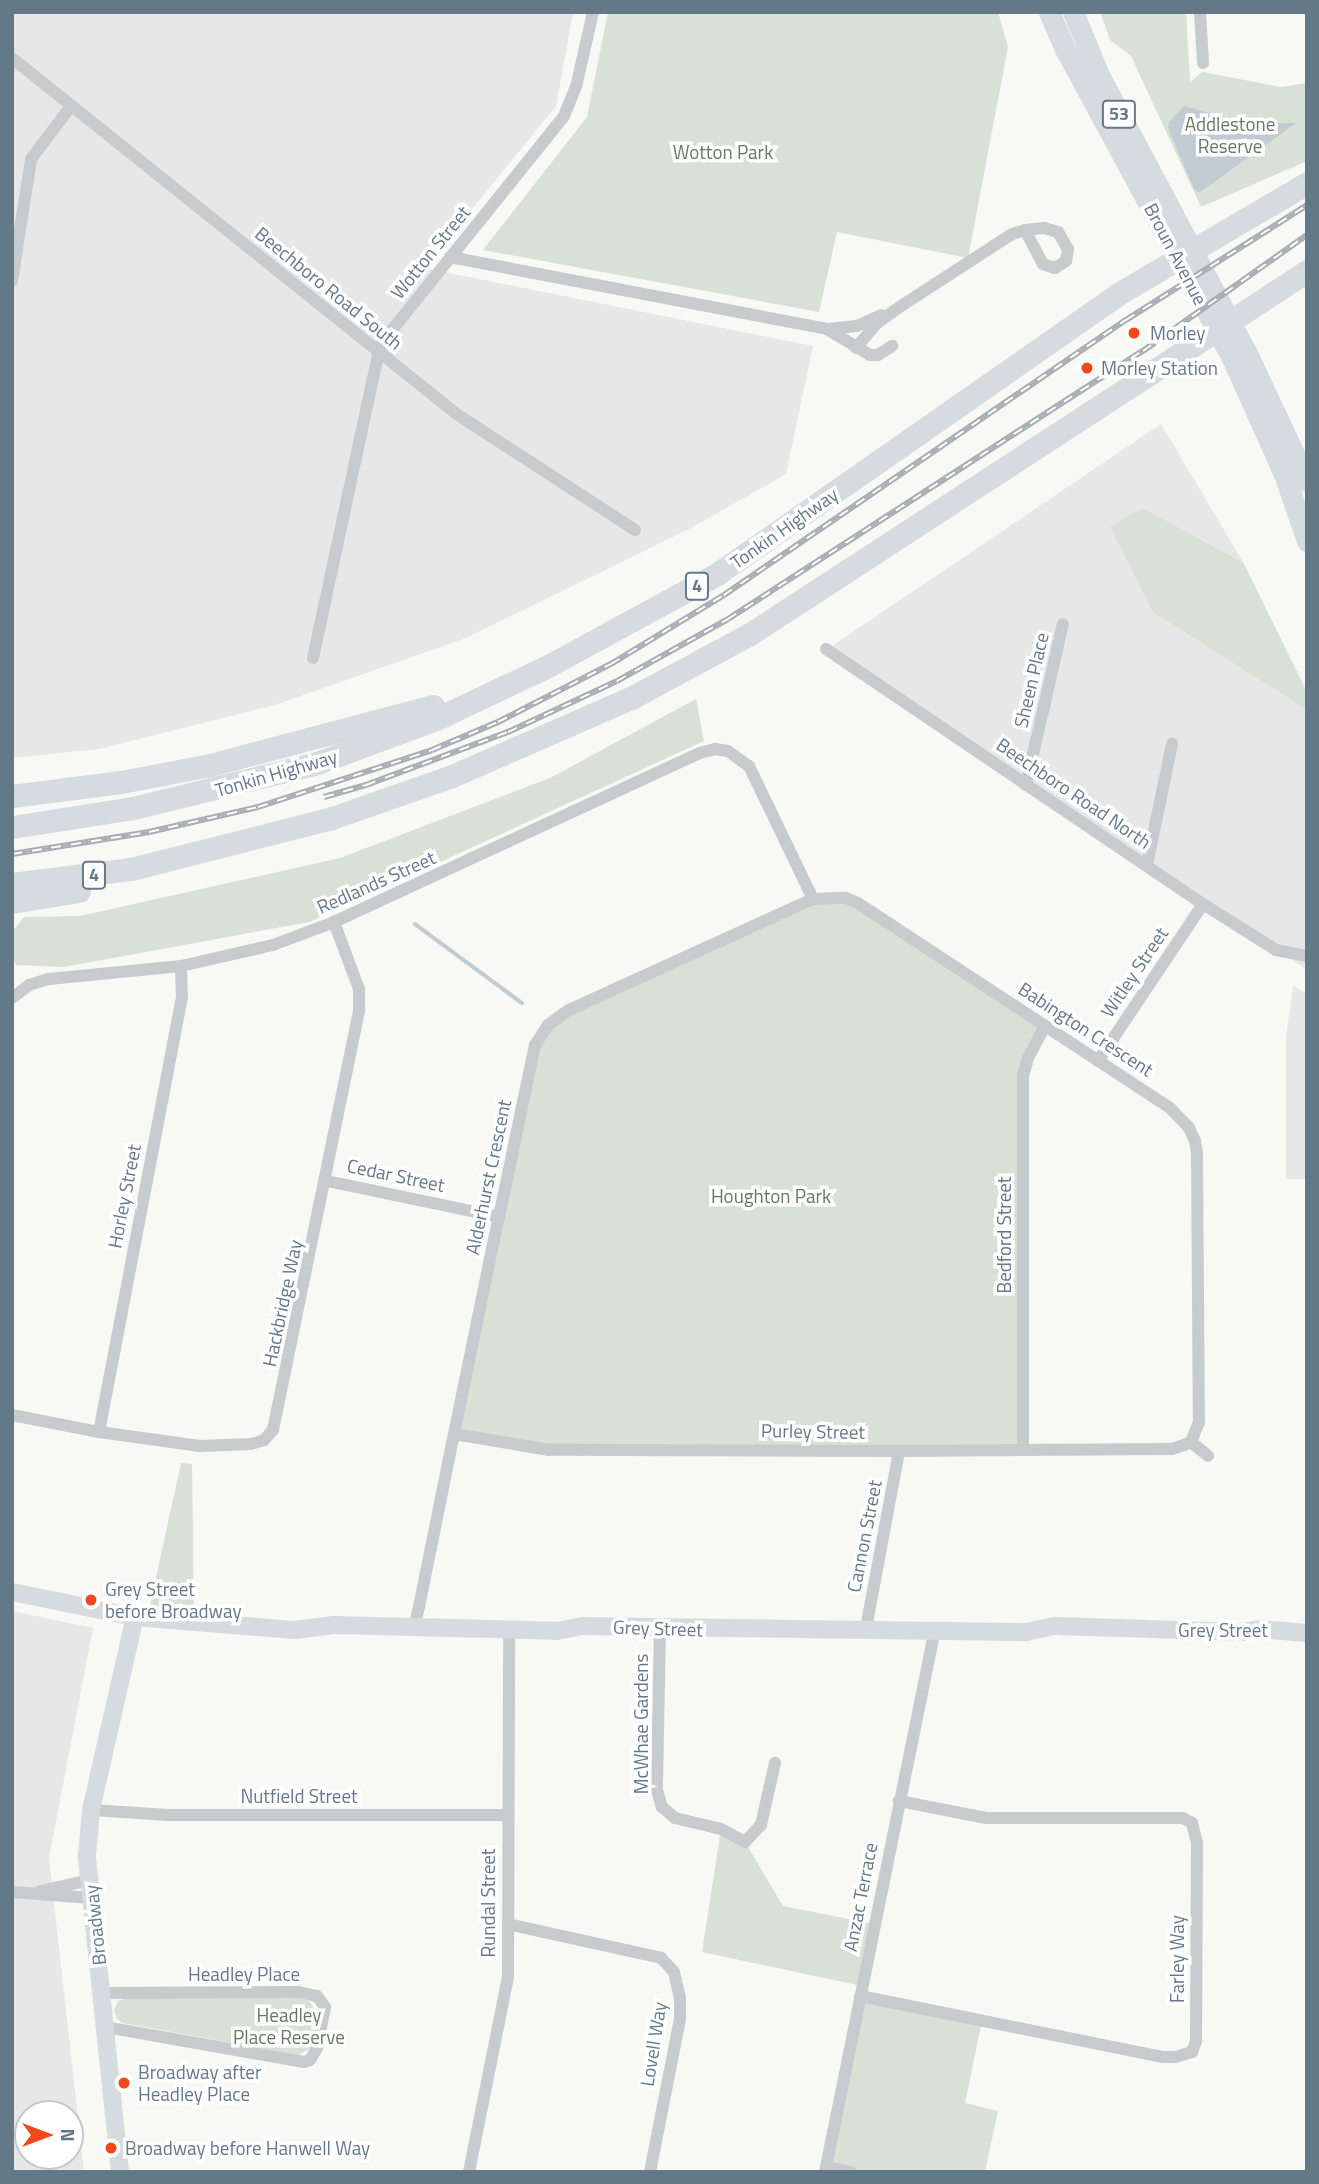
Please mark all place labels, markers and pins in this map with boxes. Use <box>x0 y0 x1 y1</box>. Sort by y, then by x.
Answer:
place label: Morley <box>1150 322 1205 344</box>
marker: Morley <box>1124 323 1144 343</box>
place label: Morley Station <box>1101 357 1218 379</box>
marker: Morley Station <box>1079 360 1095 376</box>
place label: Grey Street before Broadway <box>105 1578 242 1622</box>
marker: Grey Street before Broadway <box>83 1592 99 1608</box>
place label: Broadway after Headley Place <box>138 2061 261 2105</box>
marker: Broadway after Headley Place <box>116 2075 132 2091</box>
place label: Broadway before Hanwell Way <box>125 2137 370 2159</box>
marker: Broadway before Hanwell Way <box>103 2140 119 2156</box>

